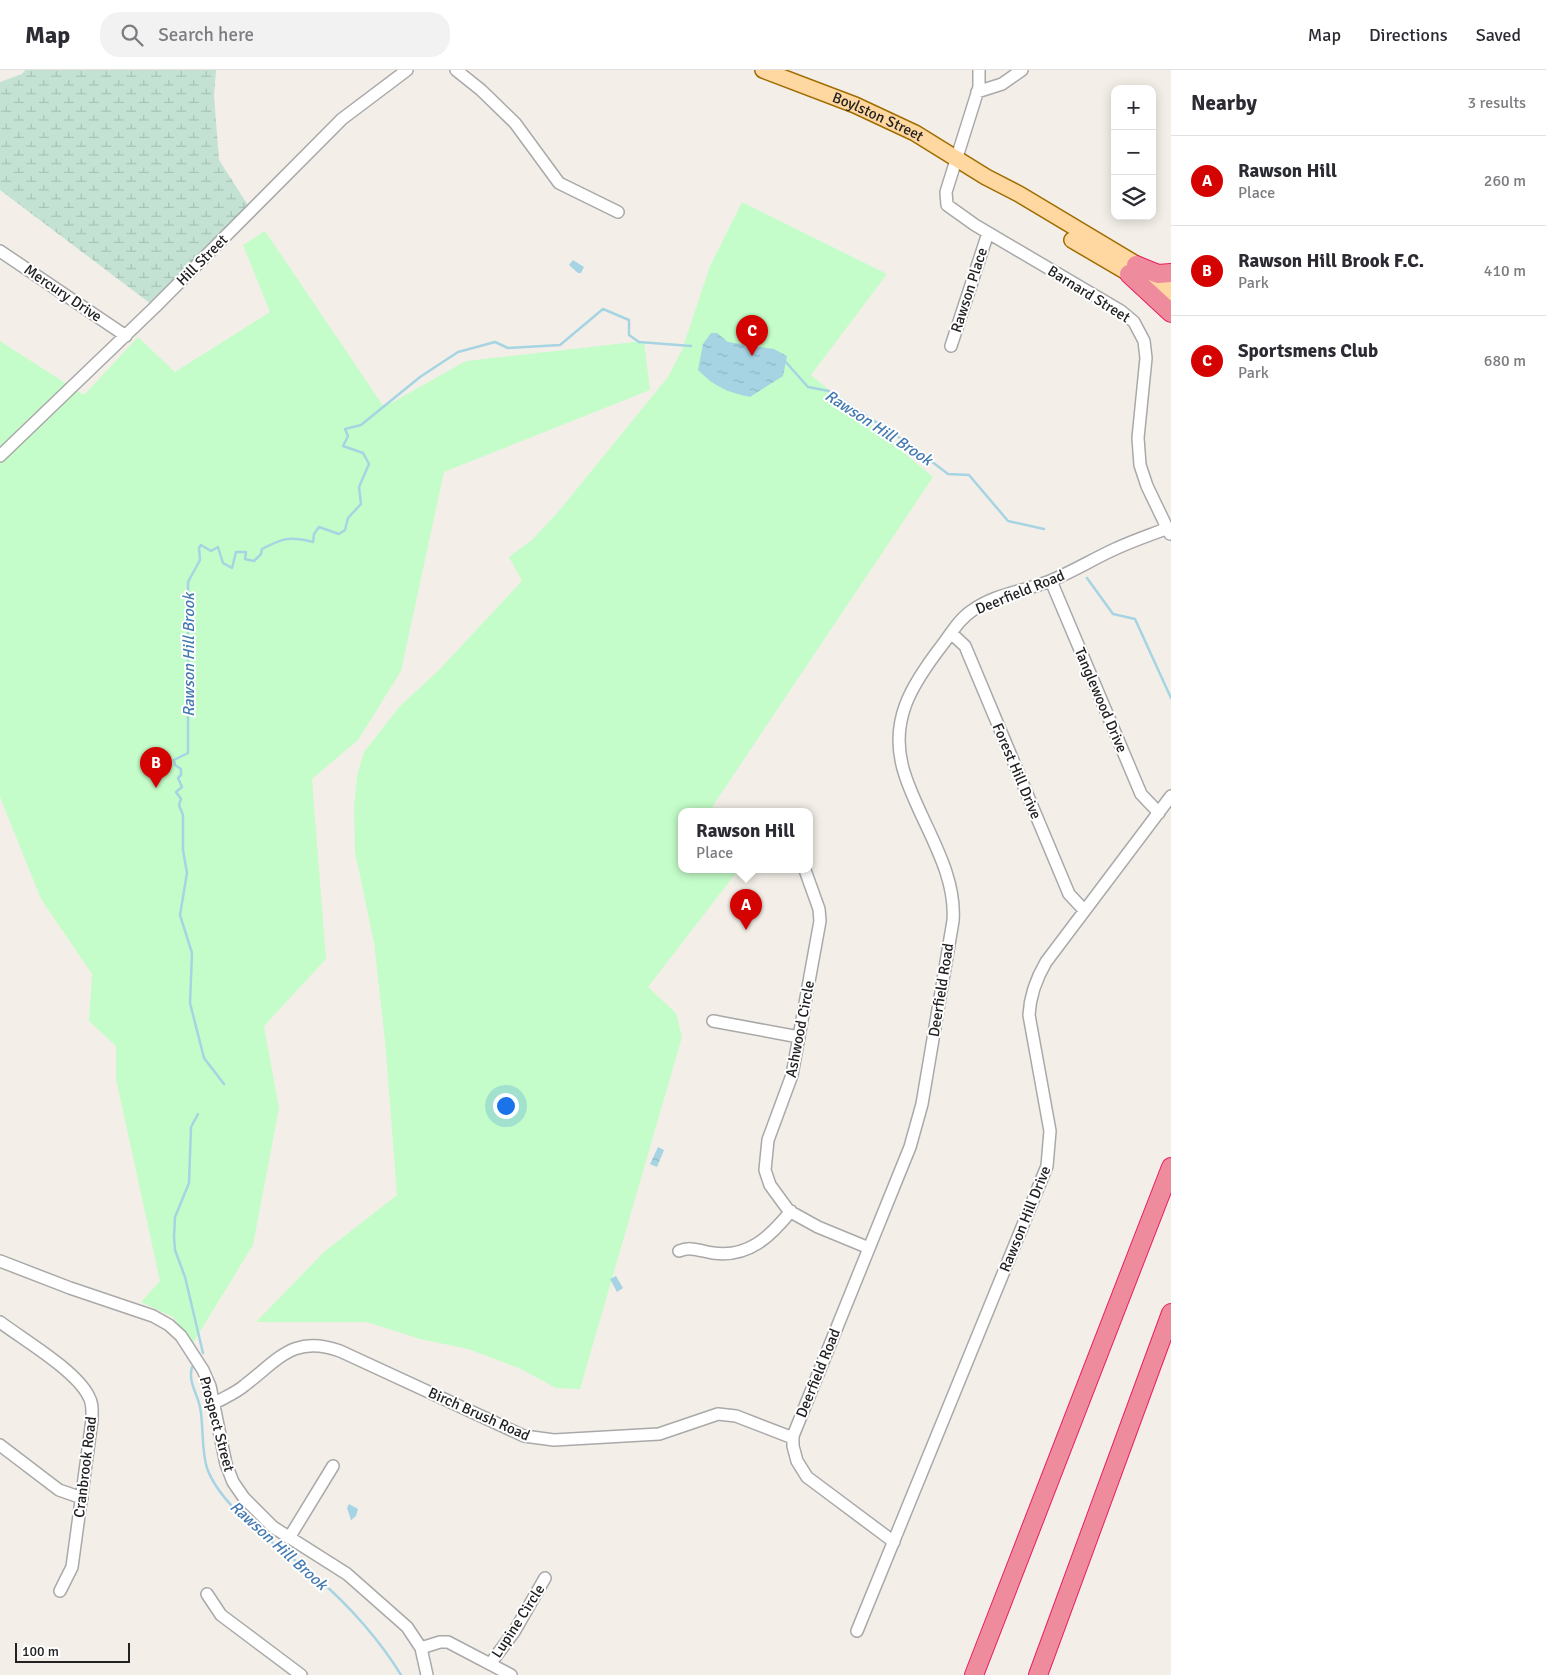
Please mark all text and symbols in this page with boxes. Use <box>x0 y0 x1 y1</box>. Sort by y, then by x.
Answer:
search box <box>100 12 450 57</box>
text: Map <box>25 20 70 50</box>
icon: search <box>118 21 146 49</box>
text: Search here <box>158 23 254 47</box>
text: Map <box>1308 24 1341 46</box>
text: Directions <box>1369 24 1448 46</box>
text: Saved <box>1476 24 1521 46</box>
map controls <box>1111 85 1156 220</box>
button: + <box>1111 85 1156 130</box>
street label: Boylston Street <box>830 88 927 145</box>
text: Nearby <box>1191 90 1257 116</box>
text: 3 results <box>1467 93 1526 113</box>
button: − <box>1111 130 1156 175</box>
text: Rawson Hill <box>1238 159 1337 183</box>
text: A <box>1202 171 1212 191</box>
text: 260 m <box>1484 171 1526 191</box>
button: layers <box>1111 175 1156 220</box>
text: Place <box>1238 183 1275 203</box>
street label: Hill Street <box>173 231 231 289</box>
street label: Rawson Place <box>947 245 991 335</box>
text: Rawson Hill Brook F.C. <box>1238 249 1424 273</box>
street label: Mercury Drive <box>21 260 105 326</box>
text: B <box>1202 261 1212 281</box>
text: 410 m <box>1484 261 1526 281</box>
street label: Barnard Street <box>1044 262 1134 326</box>
text: Park <box>1238 273 1269 293</box>
pin: C <box>736 315 768 356</box>
text: Sportsmens Club <box>1238 339 1378 363</box>
text: C <box>1202 351 1212 371</box>
text: 680 m <box>1484 351 1526 371</box>
text: Park <box>1238 363 1269 383</box>
water label: Rawson Hill Brook <box>821 386 938 471</box>
street label: Deerfield Road <box>973 566 1067 618</box>
water label: Rawson Hill Brook <box>179 591 199 717</box>
street label: Tanglewood Drive <box>1071 645 1131 755</box>
street label: Forest Hill Drive <box>989 720 1045 822</box>
pin: B <box>140 747 172 788</box>
popup <box>678 808 813 873</box>
text: Rawson Hill <box>696 819 795 843</box>
text: Place <box>696 843 733 863</box>
pin: A <box>730 889 762 930</box>
street label: Deerfield Road <box>925 942 957 1038</box>
street label: Ashwood Circle <box>782 979 818 1079</box>
your location <box>493 1093 519 1119</box>
street label: Rawson Hill Drive <box>996 1163 1054 1275</box>
street label: Deerfield Road <box>792 1326 844 1420</box>
street label: Prospect Street <box>196 1374 238 1474</box>
street label: Birch Brush Road <box>425 1383 533 1445</box>
street label: Cranbrook Road <box>70 1415 100 1519</box>
water label: Rawson Hill Brook <box>226 1497 333 1596</box>
street label: Lupine Circle <box>488 1581 548 1661</box>
scale bar <box>15 1640 130 1663</box>
text: 100 m <box>22 1643 59 1660</box>

